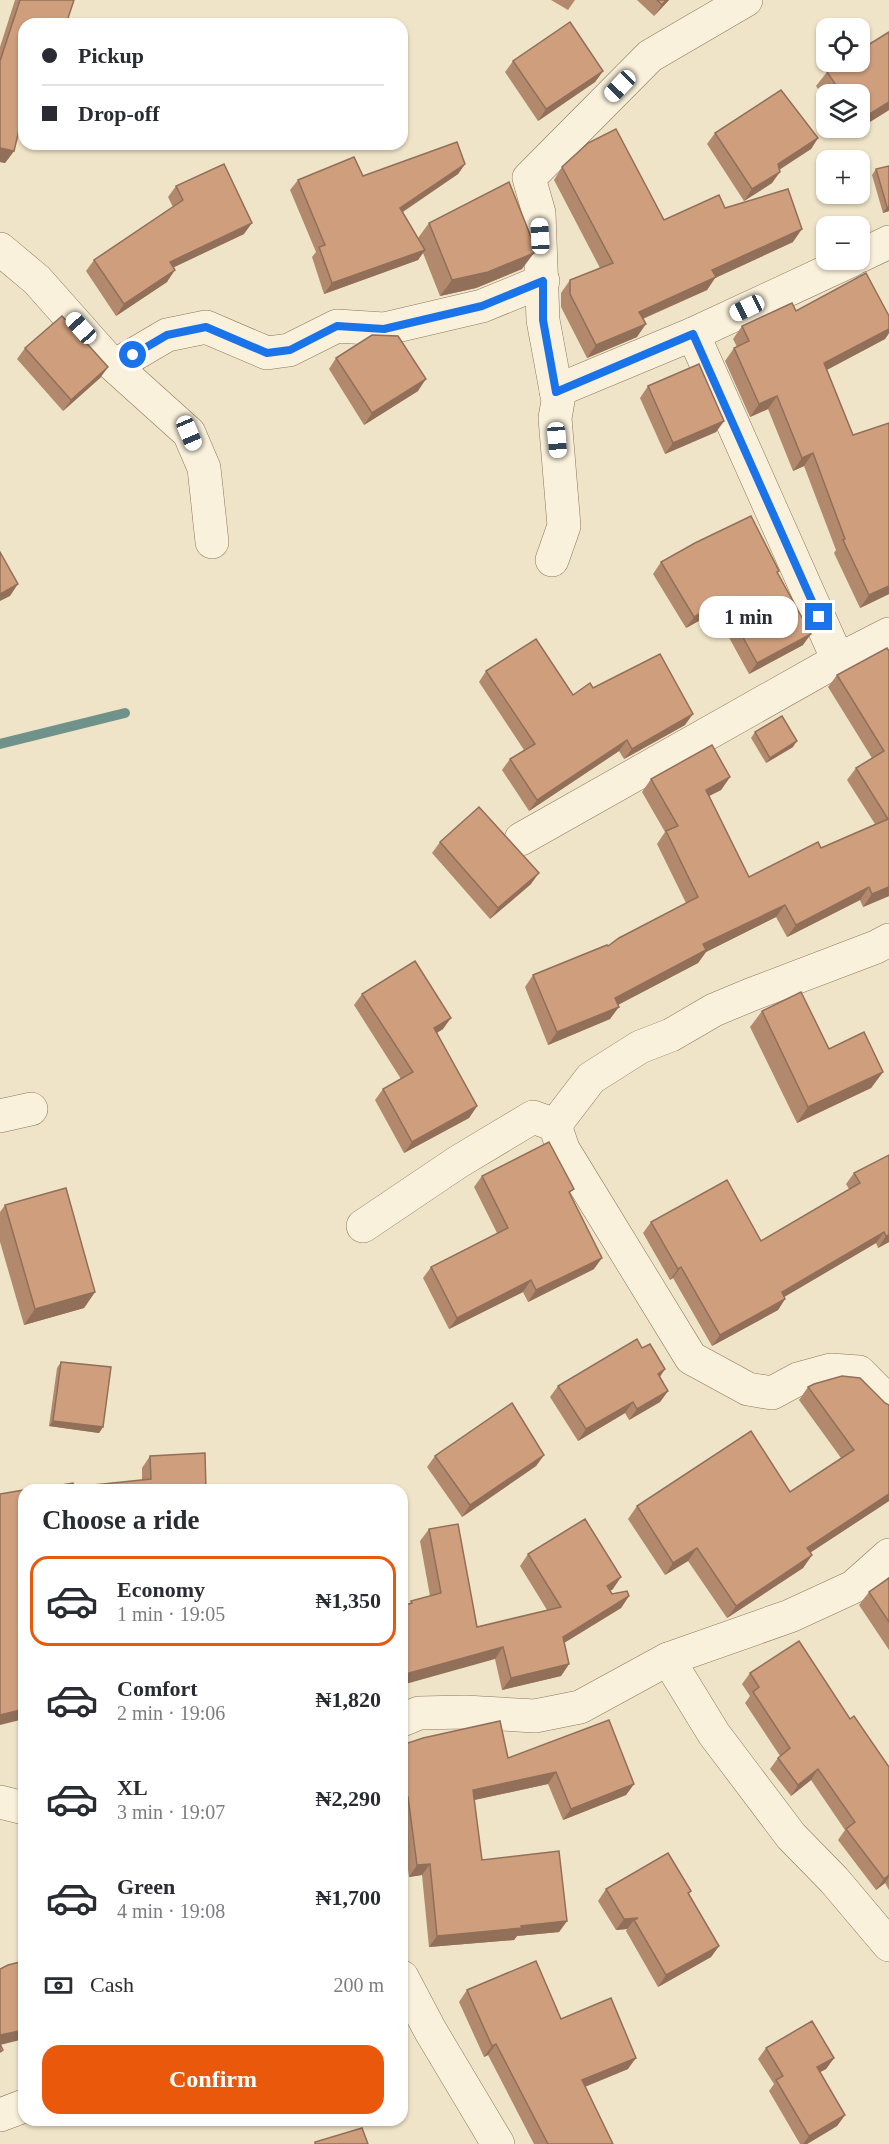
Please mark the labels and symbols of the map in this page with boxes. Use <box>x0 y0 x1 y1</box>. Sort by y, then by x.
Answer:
car <box>601 67 639 105</box>
car <box>530 218 550 254</box>
car <box>727 292 767 324</box>
car <box>62 309 100 347</box>
route start <box>119 341 146 368</box>
car <box>174 413 204 453</box>
car <box>546 421 568 459</box>
callout: 1 min <box>699 596 798 638</box>
route end <box>805 603 832 630</box>

